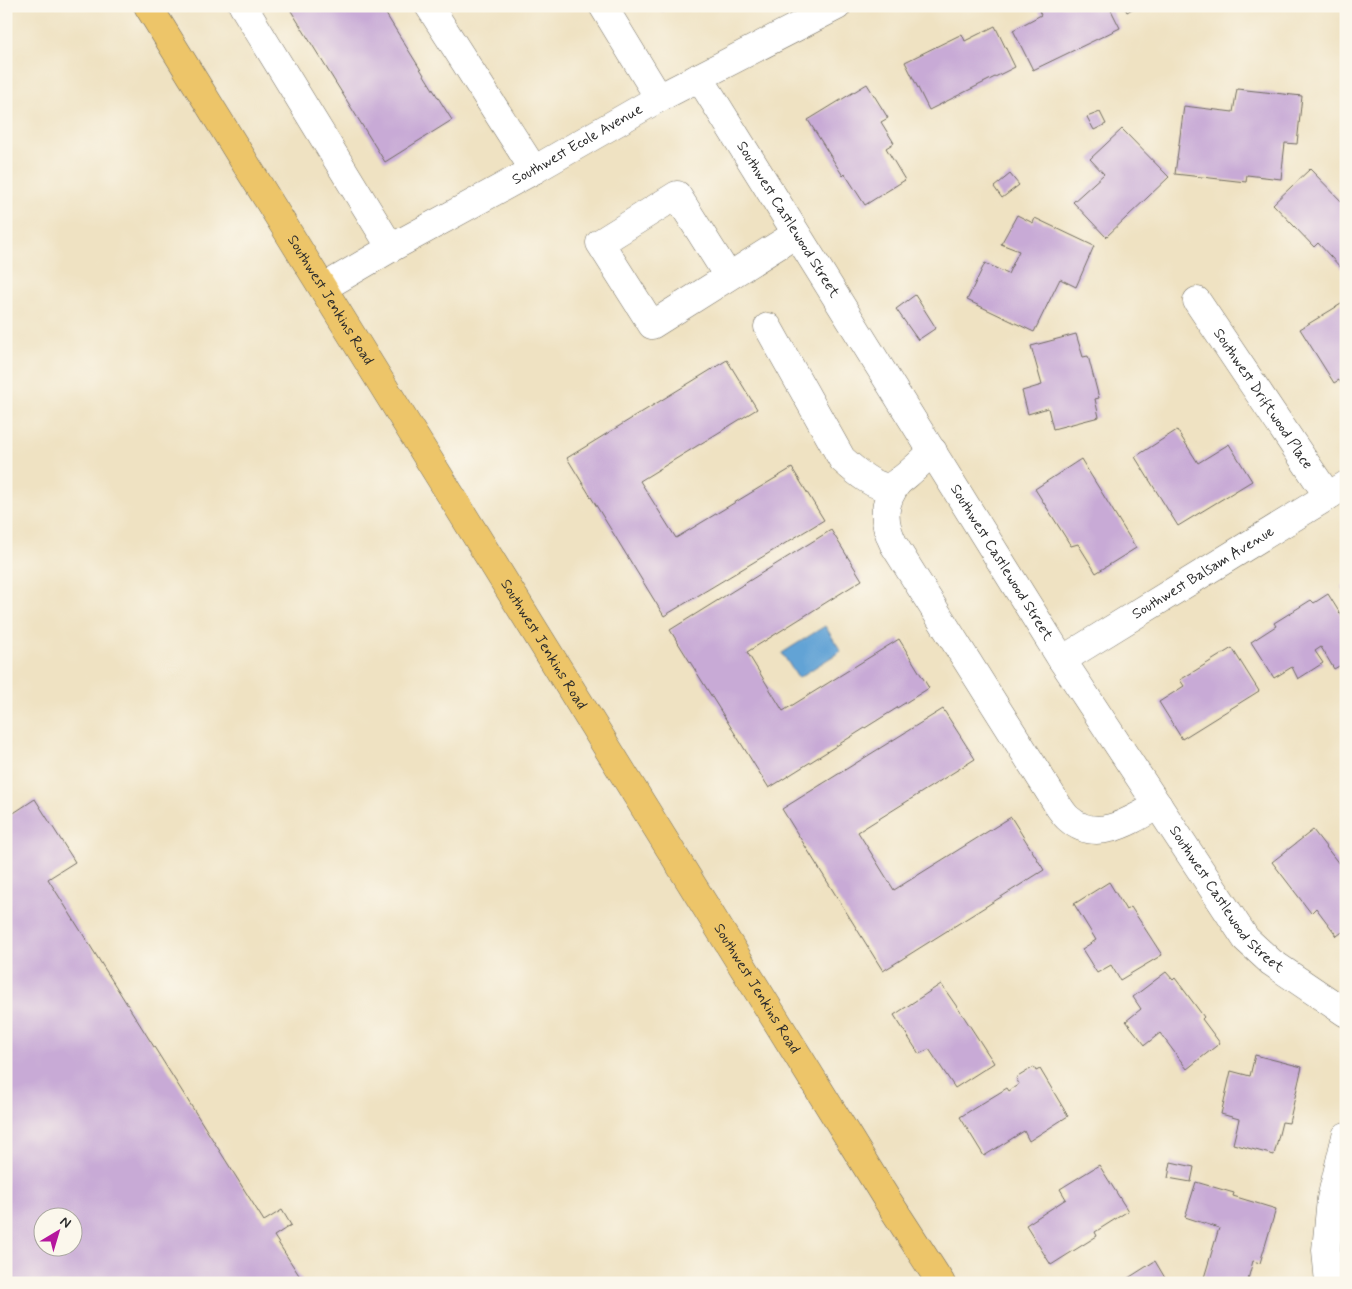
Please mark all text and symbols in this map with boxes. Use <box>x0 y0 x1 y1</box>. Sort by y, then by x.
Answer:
street label: Southwest Ecole Avenue <box>509 100 646 190</box>
street label: Southwest Castlewood Street <box>732 138 844 302</box>
street label: Southwest Jenkins Road <box>282 231 378 369</box>
street label: Southwest Driftwood Place <box>1208 325 1317 473</box>
street label: Southwest Castlewood Street <box>945 481 1058 645</box>
street label: Southwest Balsam Avenue <box>1128 522 1278 624</box>
street label: Southwest Jenkins Road <box>495 576 591 714</box>
street label: Southwest Castlewood Street <box>1164 822 1288 978</box>
street label: Southwest Jenkins Road <box>709 920 804 1058</box>
north arrow <box>32 1206 82 1256</box>
text: N <box>56 1213 75 1233</box>

